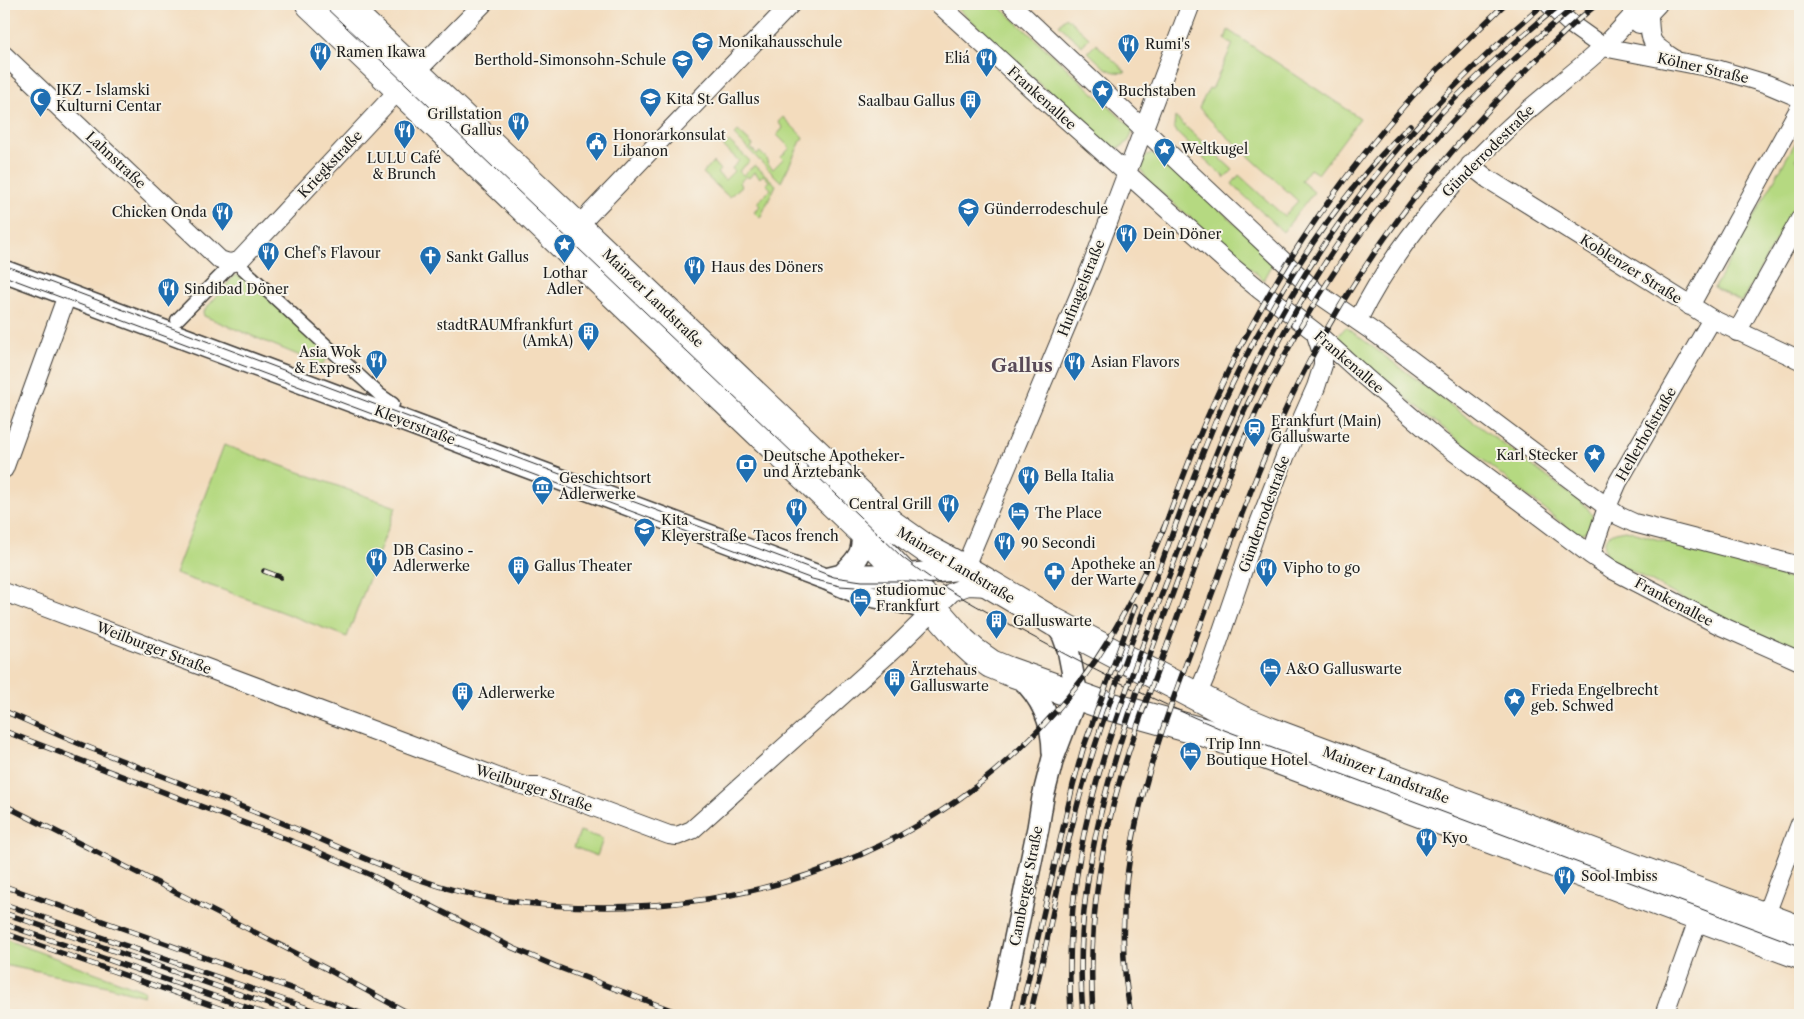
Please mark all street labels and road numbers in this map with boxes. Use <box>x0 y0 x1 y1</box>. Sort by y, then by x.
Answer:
street label: Kölner Straße <box>1656 49 1751 87</box>
street label: Frankenallee <box>1004 62 1080 134</box>
street label: Günderrodestraße <box>1438 101 1538 201</box>
street label: Kriegkstraße <box>294 126 366 202</box>
street label: Lahnstraße <box>82 128 150 193</box>
street label: Koblenzer Straße <box>1577 230 1685 308</box>
street label: Hufnagelstraße <box>1053 237 1109 339</box>
street label: Mainzer Landstraße <box>598 245 708 351</box>
street label: Frankenallee <box>1310 327 1388 397</box>
street label: Hellerhofstraße <box>1612 384 1680 484</box>
street label: Kleyerstraße <box>372 401 458 449</box>
street label: Günderrodestraße <box>1234 453 1294 575</box>
street label: Mainzer Landstraße <box>894 523 1018 607</box>
street label: Frankenallee <box>1632 574 1717 630</box>
street label: Weilburger Straße <box>93 617 214 678</box>
street label: Mainzer Landstraße <box>1320 743 1452 808</box>
street label: Weilburger Straße <box>472 760 595 815</box>
street label: Camberger Straße <box>1006 824 1047 948</box>

